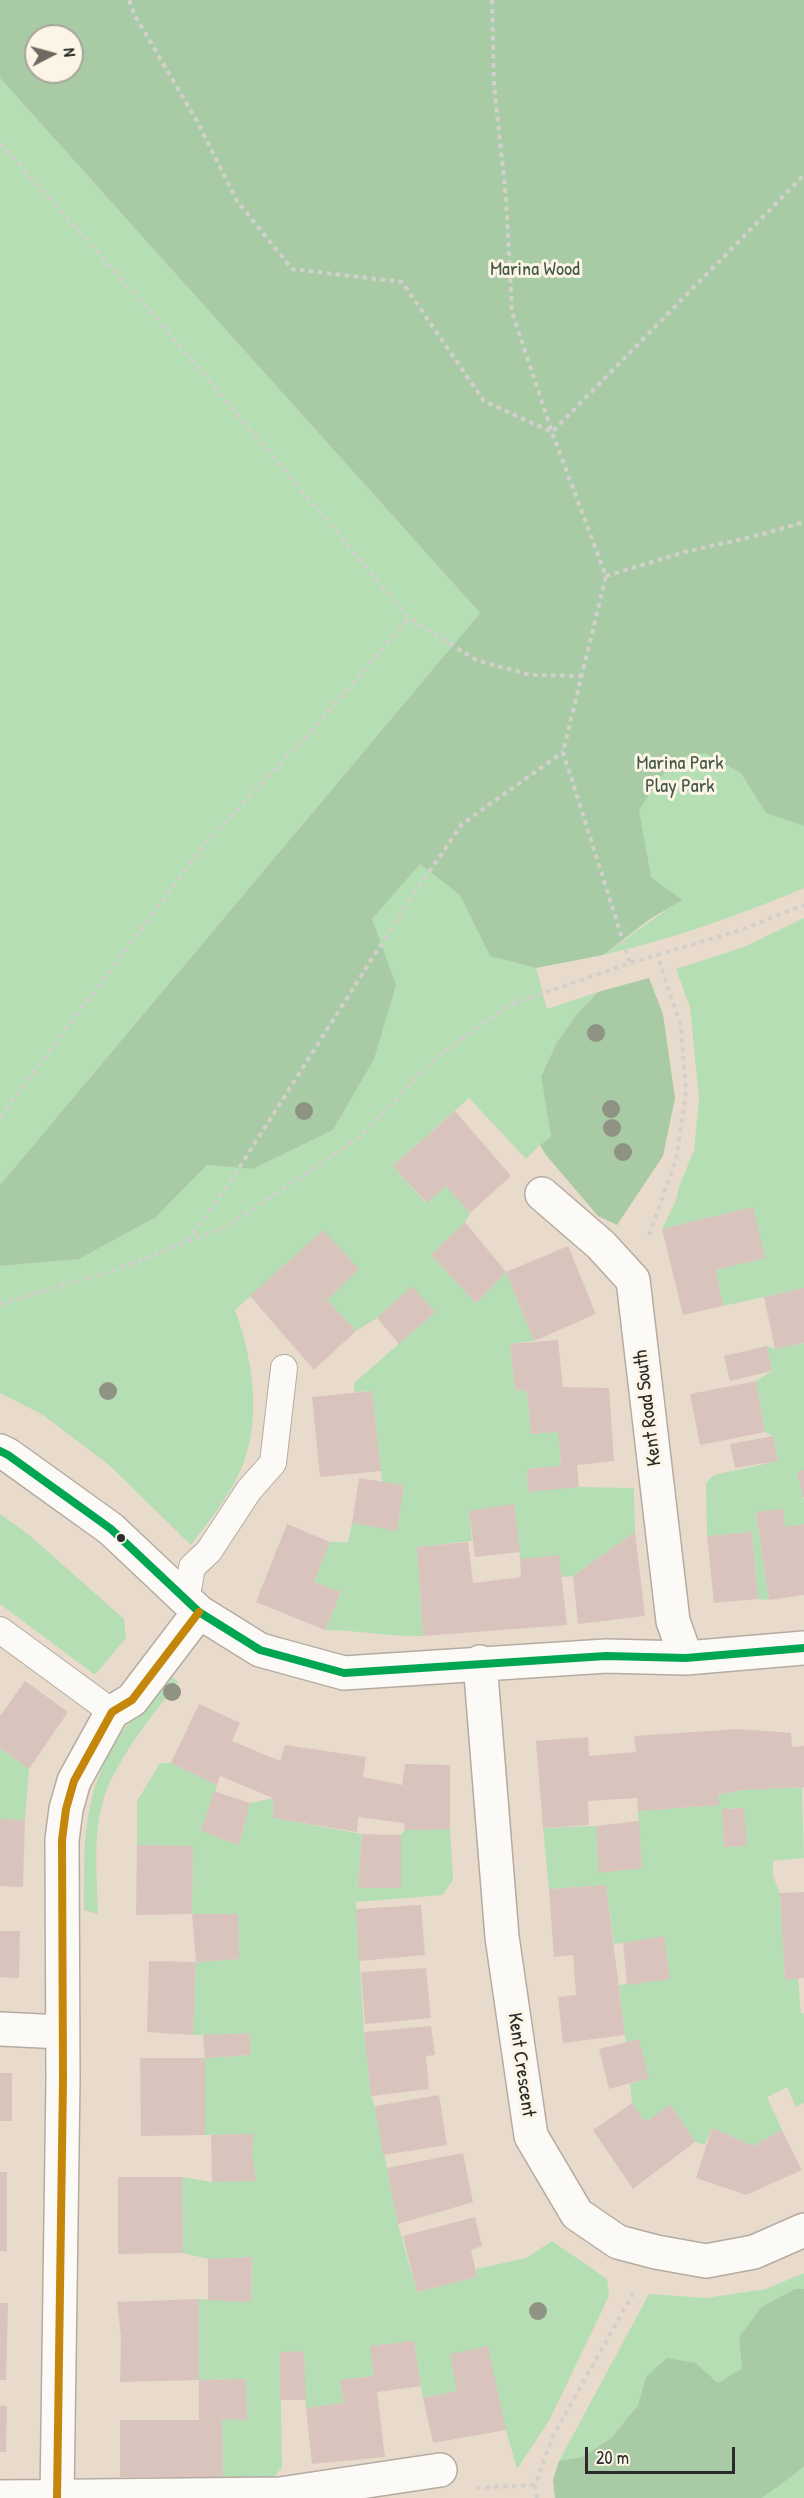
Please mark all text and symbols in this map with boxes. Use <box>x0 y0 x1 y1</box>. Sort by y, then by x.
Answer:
north arrow <box>24 24 84 84</box>
text: N <box>59 47 81 58</box>
park label: Marina Wood <box>490 258 580 282</box>
park label: Marina Park Play Park <box>637 752 723 799</box>
street label: Kent Road South <box>629 1349 667 1467</box>
unlabelled marker <box>115 1532 127 1544</box>
street label: Kent Crescent <box>502 2011 540 2119</box>
scale bar <box>588 2435 738 2473</box>
text: 20 m <box>596 2445 629 2470</box>

